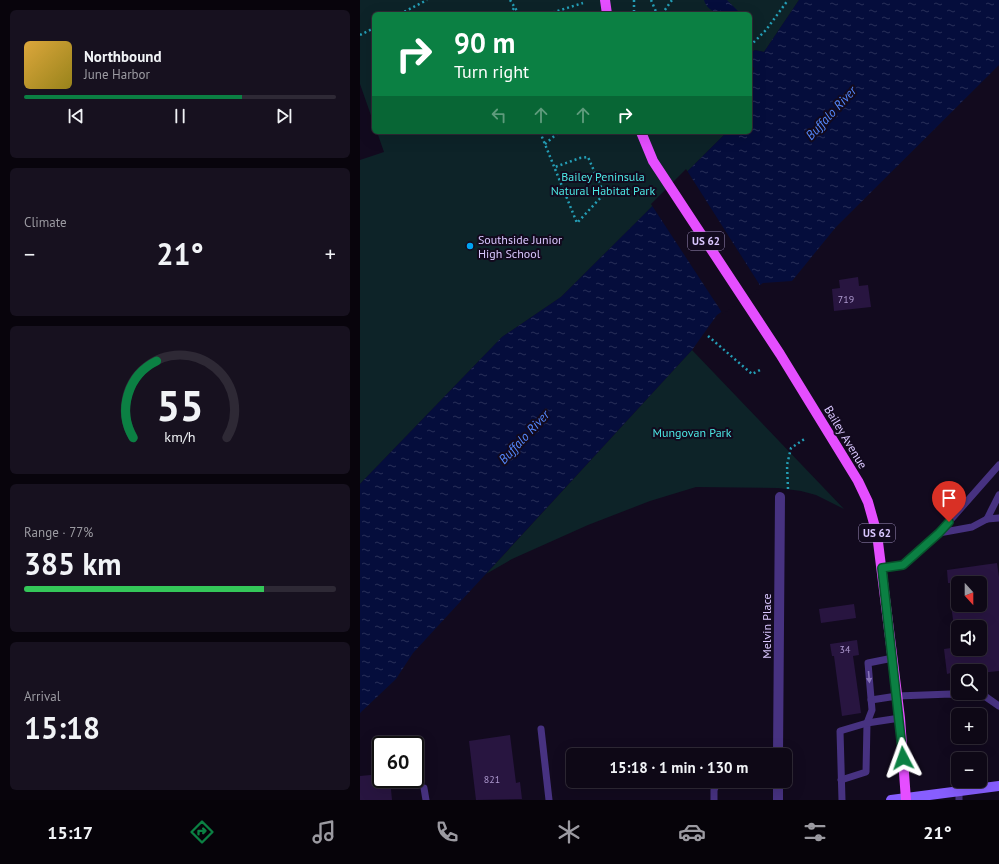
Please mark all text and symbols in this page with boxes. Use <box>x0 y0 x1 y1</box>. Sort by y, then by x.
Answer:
text: 90 m <box>454 24 515 61</box>
icon: right <box>388 28 440 80</box>
text: Northbound <box>84 47 161 66</box>
text: Turn right <box>454 60 529 83</box>
text: June Harbor <box>84 66 150 83</box>
water label: Buffalo River <box>802 82 861 143</box>
icon: left <box>488 104 510 126</box>
icon: ahead <box>530 104 552 126</box>
icon: ahead <box>572 104 594 126</box>
icon: right <box>614 104 636 126</box>
icon: previous <box>65 105 87 127</box>
icon: pause <box>169 105 191 127</box>
icon: next <box>273 105 295 127</box>
park label: Bailey Peninsula Natural Habitat Park <box>551 169 655 198</box>
text: Climate <box>24 214 67 231</box>
place label: Southside Junior High School <box>478 232 562 261</box>
road number: US 62 <box>688 232 724 250</box>
text: 21° <box>156 234 204 273</box>
text: − <box>24 240 35 268</box>
text: + <box>325 240 336 268</box>
marker: Southside Junior High School <box>465 241 475 251</box>
house number: 719 <box>838 293 854 306</box>
text: 55 <box>156 379 204 432</box>
street label: Bailey Avenue <box>821 403 871 471</box>
water label: Buffalo River <box>495 406 554 467</box>
park label: Mungovan Park <box>653 425 732 440</box>
text: km/h <box>164 427 196 446</box>
pin <box>932 481 966 522</box>
icon: arrive <box>938 487 960 509</box>
text: Range · 77% <box>24 524 93 541</box>
road number: US 62 <box>859 524 895 542</box>
text: 385 km <box>24 544 122 583</box>
north arrow <box>951 576 987 612</box>
map controls <box>951 576 987 788</box>
street label: Melvin Place <box>759 593 774 659</box>
button: sound <box>951 620 987 656</box>
house number: 34 <box>840 643 851 656</box>
button: search <box>951 664 987 700</box>
one-way arrow <box>865 670 872 683</box>
text: Arrival <box>24 688 60 705</box>
text: 15:18 <box>24 708 100 747</box>
button: + <box>951 708 987 744</box>
speed limit sign: 60 <box>372 736 424 788</box>
position arrow <box>882 737 924 779</box>
button: − <box>951 752 987 788</box>
text: 15:18 · 1 min · 130 m <box>610 758 748 777</box>
house number: 821 <box>484 773 500 786</box>
icon: directions <box>188 818 216 846</box>
icon: music <box>310 818 338 846</box>
icon: phone <box>433 818 461 846</box>
icon: climate <box>555 818 583 846</box>
icon: car <box>678 818 706 846</box>
icon: filters <box>801 818 829 846</box>
text: 15:17 <box>47 821 93 844</box>
text: 21° <box>923 821 952 844</box>

